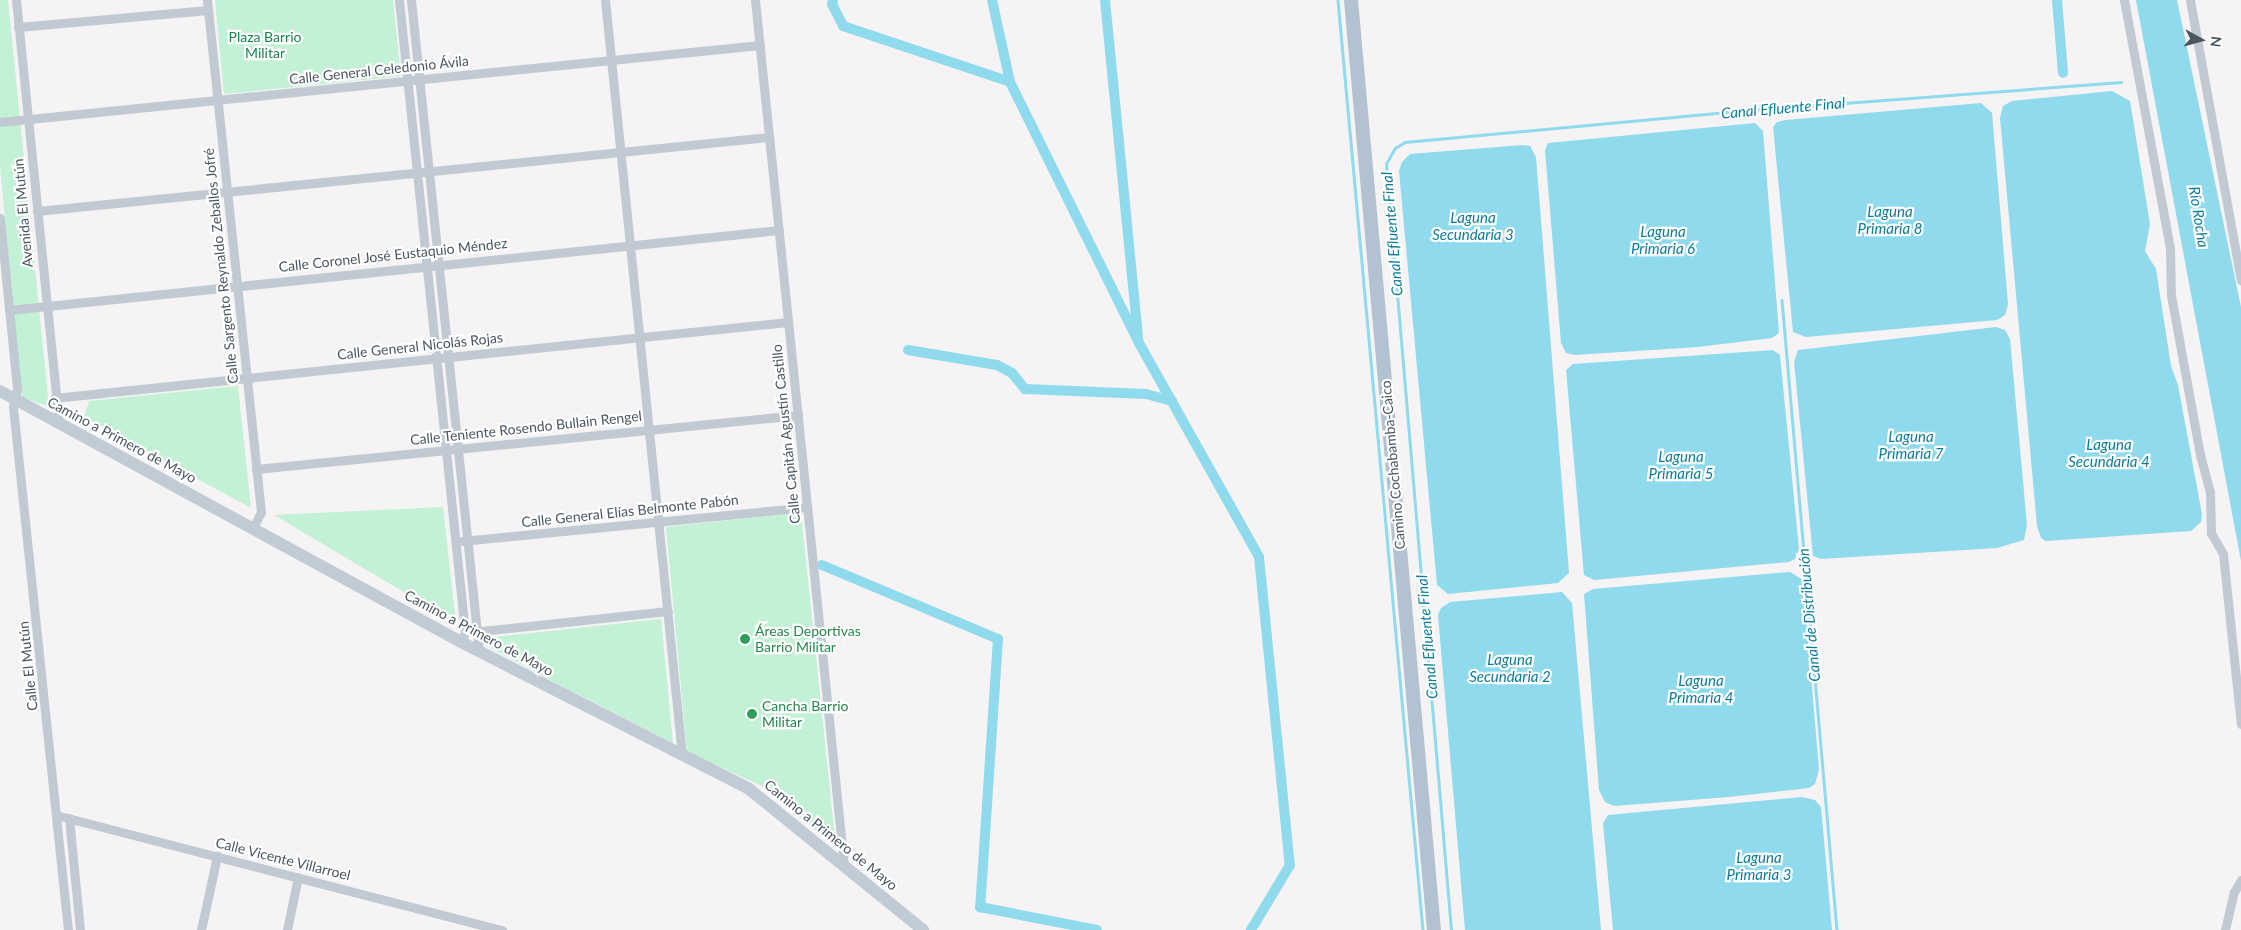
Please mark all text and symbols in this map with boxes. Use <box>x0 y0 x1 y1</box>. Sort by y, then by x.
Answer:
north arrow <box>2176 15 2226 65</box>
park label: Plaza Barrio Militar <box>229 29 301 62</box>
text: N <box>2207 35 2225 48</box>
street label: Calle General Celedonio Ávila <box>288 52 470 88</box>
water label: Canal Efluente Final <box>1720 94 1846 122</box>
street label: Calle Sargento Reynaldo Zeballos Jofré <box>200 147 242 385</box>
street label: Avenida El Mutún <box>10 158 36 268</box>
water label: Canal Efluente Final <box>1378 171 1406 297</box>
water label: Río Rocha <box>2185 185 2213 249</box>
water label: Laguna Primaria 8 <box>1858 202 1922 237</box>
water label: Laguna Secundaria 3 <box>1432 208 1514 243</box>
water label: Laguna Primaria 6 <box>1631 222 1695 257</box>
street label: Calle Coronel José Eustaquio Méndez <box>278 235 508 275</box>
street label: Calle General Nicolás Rojas <box>336 329 504 363</box>
street label: Calle Capitán Agustín Castillo <box>768 343 804 525</box>
street label: Camino Cochabamba-Caico <box>1377 380 1409 550</box>
street label: Camino a Primero de Mayo <box>45 394 199 486</box>
street label: Calle Teniente Rosendo Bullain Rengel <box>409 407 643 449</box>
water label: Laguna Primaria 7 <box>1879 427 1943 462</box>
water label: Laguna Secundaria 4 <box>2068 435 2150 470</box>
water label: Laguna Primaria 5 <box>1649 447 1713 482</box>
street label: Calle General Elías Belmonte Pabón <box>521 491 739 531</box>
water label: Canal de Distribución <box>1794 548 1824 682</box>
water label: Canal Efluente Final <box>1413 574 1441 700</box>
street label: Camino a Primero de Mayo <box>402 587 556 679</box>
street label: Calle El Mutún <box>15 620 41 712</box>
place label: Áreas Deportivas Barrio Militar <box>755 623 861 656</box>
marker: Áreas Deportivas Barrio Militar <box>739 633 751 645</box>
water label: Laguna Secundaria 2 <box>1469 650 1551 685</box>
water label: Laguna Primaria 4 <box>1669 671 1733 706</box>
place label: Cancha Barrio Militar <box>762 698 849 730</box>
marker: Cancha Barrio Militar <box>746 708 758 720</box>
street label: Camino a Primero de Mayo <box>761 776 901 894</box>
street label: Calle Vicente Villarroel <box>213 834 353 884</box>
water label: Laguna Primaria 3 <box>1727 848 1791 883</box>

